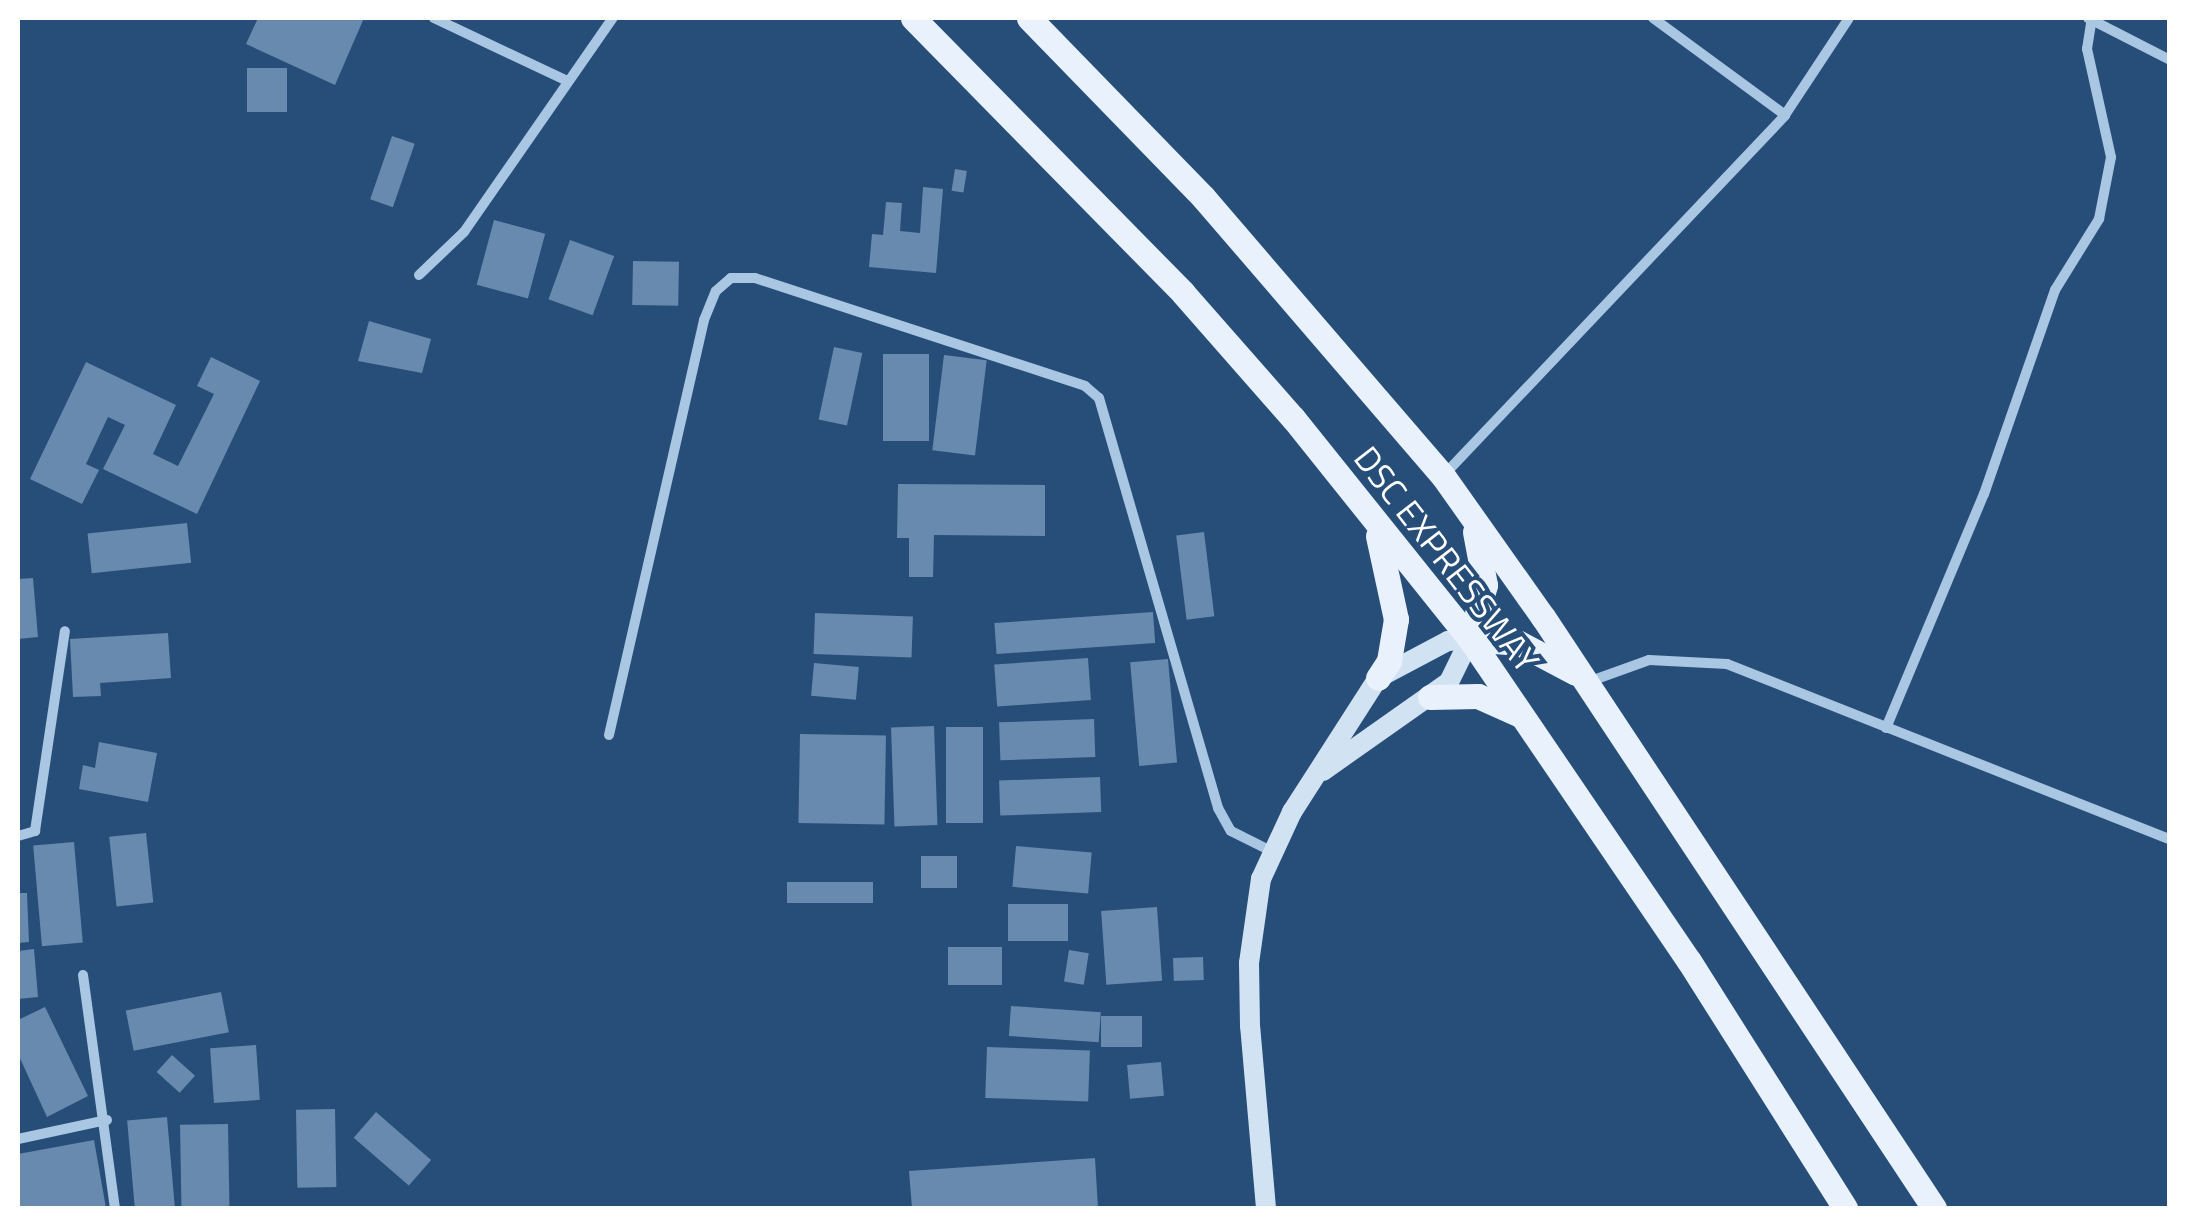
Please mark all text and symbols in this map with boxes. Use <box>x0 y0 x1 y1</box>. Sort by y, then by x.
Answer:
street label: DSC EXPRESSWAY <box>1346 438 1548 680</box>

